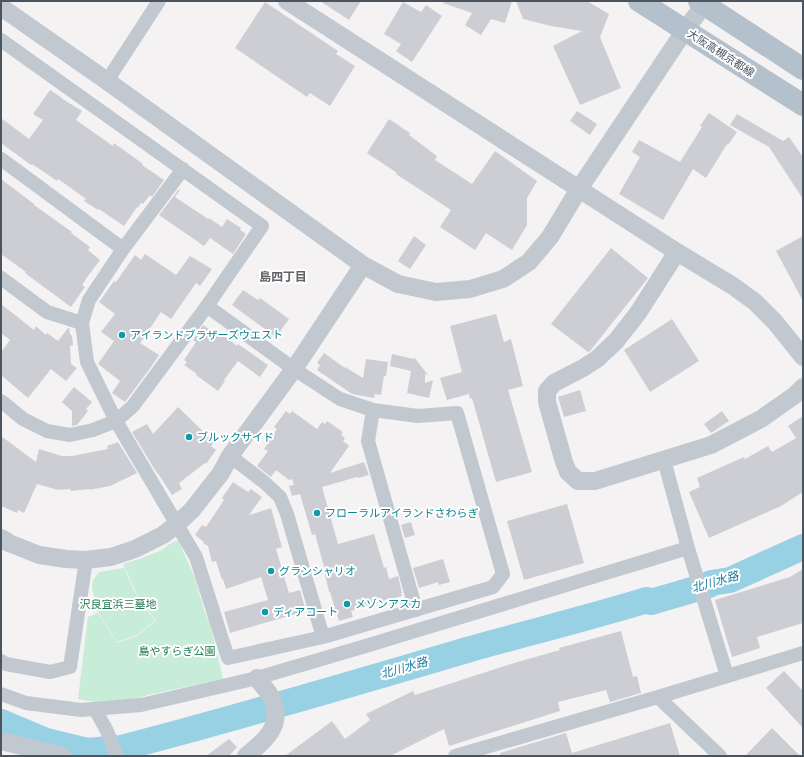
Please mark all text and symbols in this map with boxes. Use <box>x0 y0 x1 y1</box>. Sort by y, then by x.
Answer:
street label: 大阪高槻京都線 <box>685 26 757 80</box>
district label: 島四丁目 <box>259 269 307 284</box>
place label: アイランドブラザーズウエスト <box>130 328 283 342</box>
marker: アイランドブラザーズウエスト <box>117 330 127 340</box>
place label: ブルックサイド <box>197 430 274 444</box>
marker: ブルックサイド <box>184 432 194 442</box>
place label: フローラルアイランドさわらぎ <box>325 506 478 520</box>
marker: フローラルアイランドさわらぎ <box>312 508 322 518</box>
place label: グランシャリオ <box>279 564 356 578</box>
marker: グランシャリオ <box>266 566 276 576</box>
water label: 北川水路 <box>690 567 741 595</box>
park label: 沢良宜浜三墓地 <box>80 597 157 611</box>
place label: メゾンアスカ <box>355 597 421 611</box>
marker: メゾンアスカ <box>342 599 352 609</box>
place label: ディアコート <box>273 605 338 619</box>
marker: ディアコート <box>260 607 270 617</box>
park label: 島やすらぎ公園 <box>139 644 216 658</box>
water label: 北川水路 <box>379 653 430 681</box>

